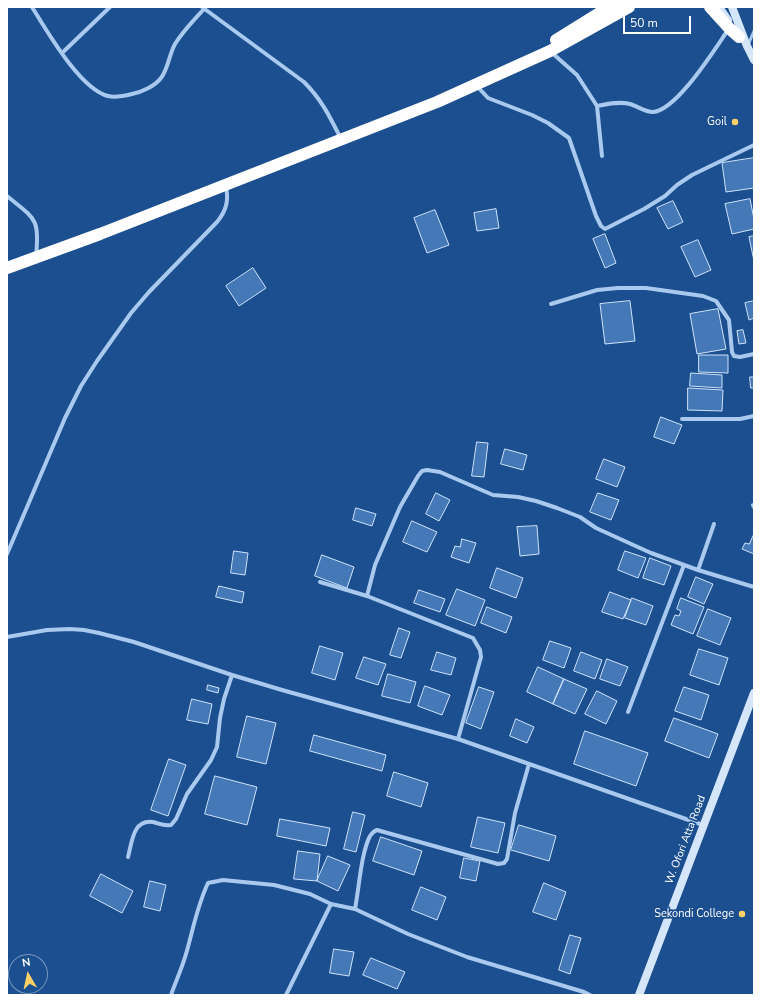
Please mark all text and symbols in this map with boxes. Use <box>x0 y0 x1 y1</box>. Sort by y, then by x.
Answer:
scale bar <box>625 8 693 34</box>
text: 50 m <box>630 15 658 31</box>
place label: Goil <box>707 115 727 129</box>
marker: Goil <box>730 117 740 127</box>
street label: W. Ofori Atta Road <box>663 794 709 886</box>
place label: Sekondi College <box>654 907 734 921</box>
marker: Sekondi College <box>737 909 747 919</box>
north arrow <box>8 954 48 994</box>
text: N <box>21 955 31 971</box>

